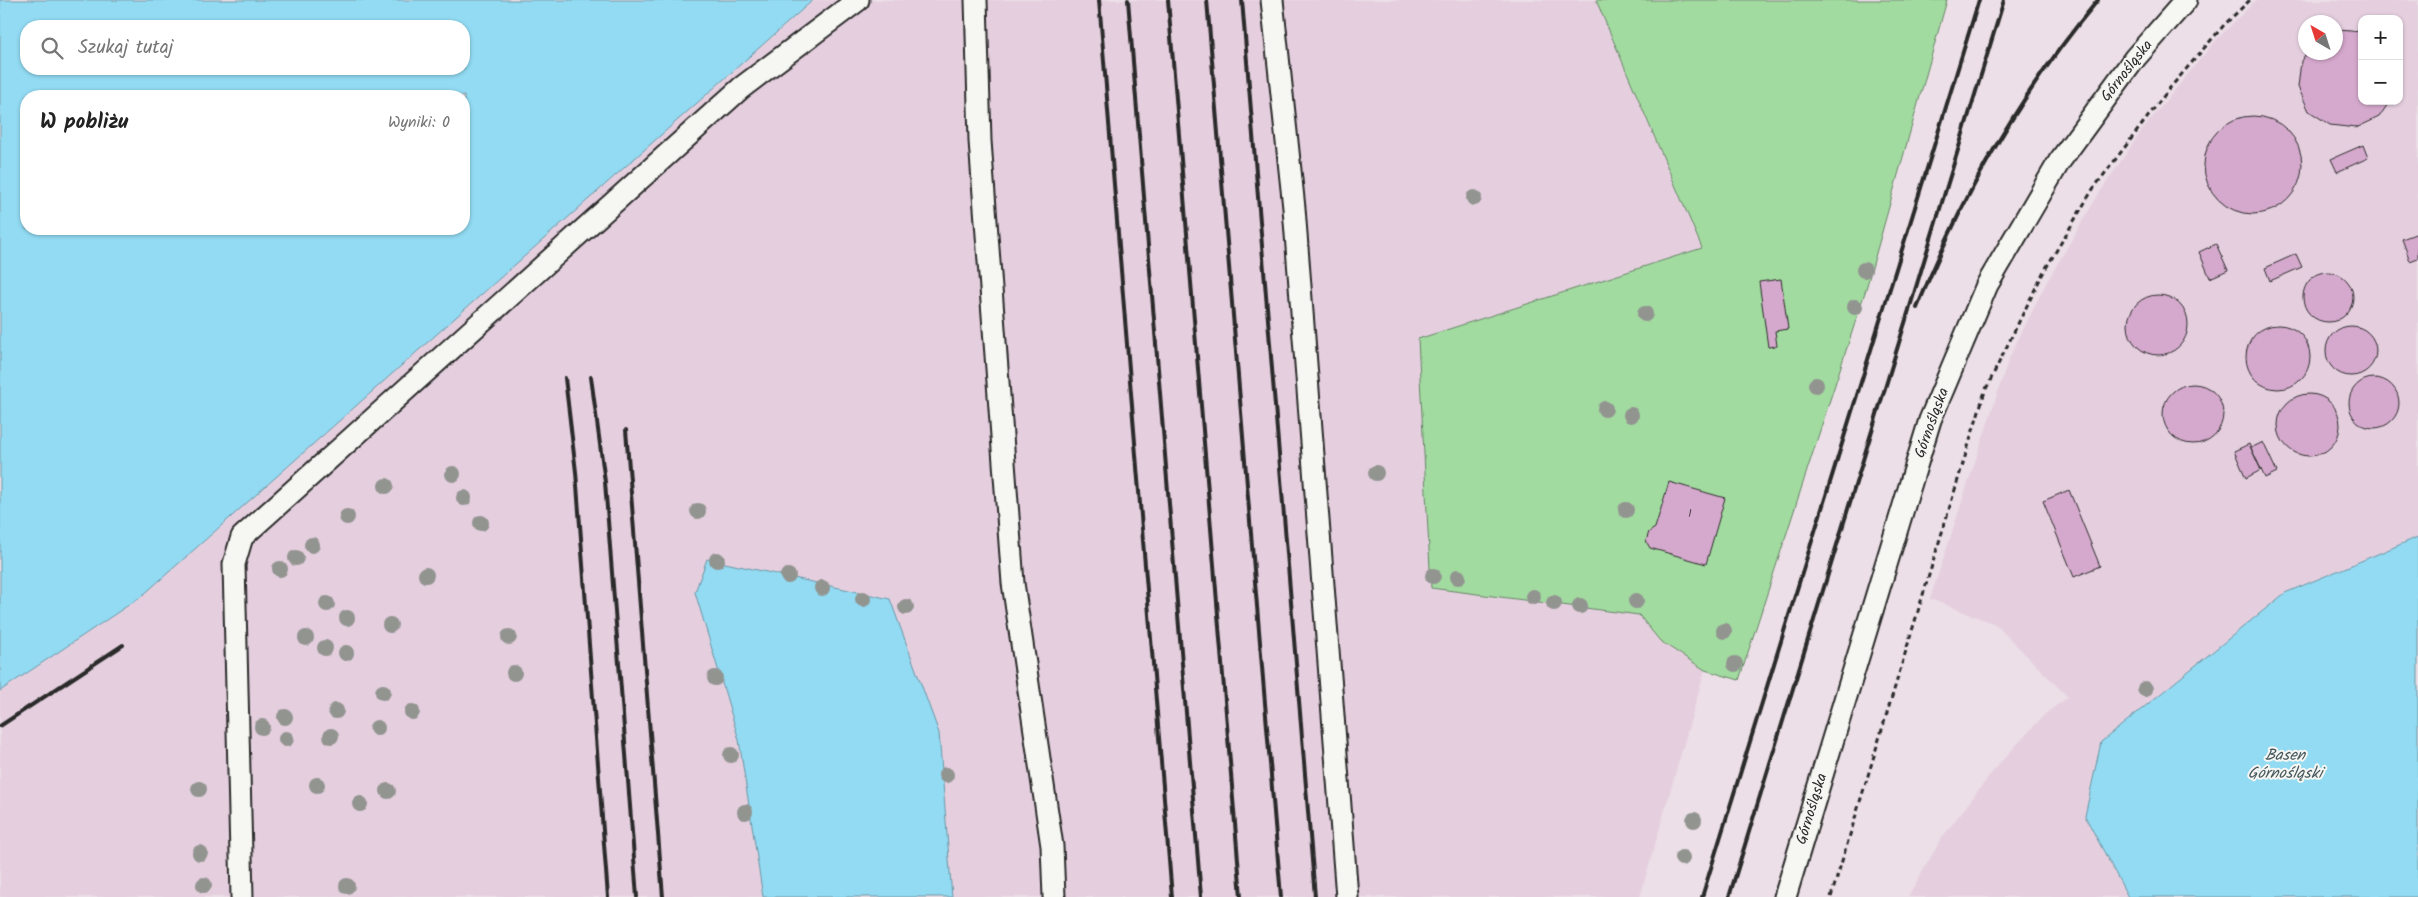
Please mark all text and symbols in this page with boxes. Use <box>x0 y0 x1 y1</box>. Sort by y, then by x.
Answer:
north arrow <box>2298 15 2343 60</box>
map controls <box>2358 15 2403 105</box>
button: + <box>2358 15 2403 60</box>
search box <box>20 20 470 75</box>
text: Szukaj tutaj <box>78 33 173 63</box>
icon: search <box>38 34 66 62</box>
street label: Górnośląska <box>2095 35 2159 107</box>
button: − <box>2358 60 2403 105</box>
text: W pobliżu <box>40 106 128 139</box>
text: Wyniki: 0 <box>388 110 450 135</box>
street label: Górnośląska <box>1908 384 1956 462</box>
house number: 1 <box>1688 504 1692 523</box>
water label: Basen Górnośląski <box>2248 743 2325 786</box>
street label: Górnośląska <box>1790 770 1834 848</box>

